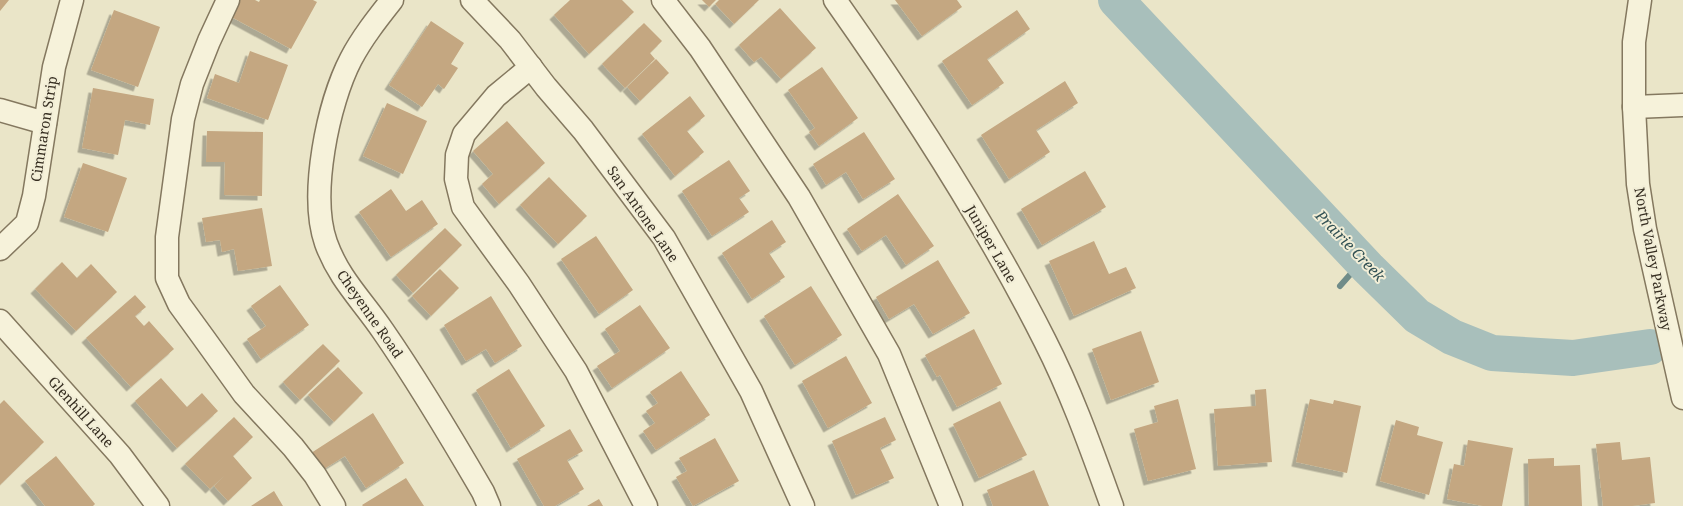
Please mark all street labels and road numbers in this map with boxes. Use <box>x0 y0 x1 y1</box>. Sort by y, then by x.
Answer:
street label: Cimmaron Strip <box>26 75 61 183</box>
street label: San Antone Lane <box>603 162 684 266</box>
street label: North Valley Parkway <box>1630 186 1677 332</box>
street label: Juniper Lane <box>961 201 1021 286</box>
street label: Cheyenne Road <box>333 266 408 362</box>
street label: Glenhill Lane <box>44 372 118 451</box>

